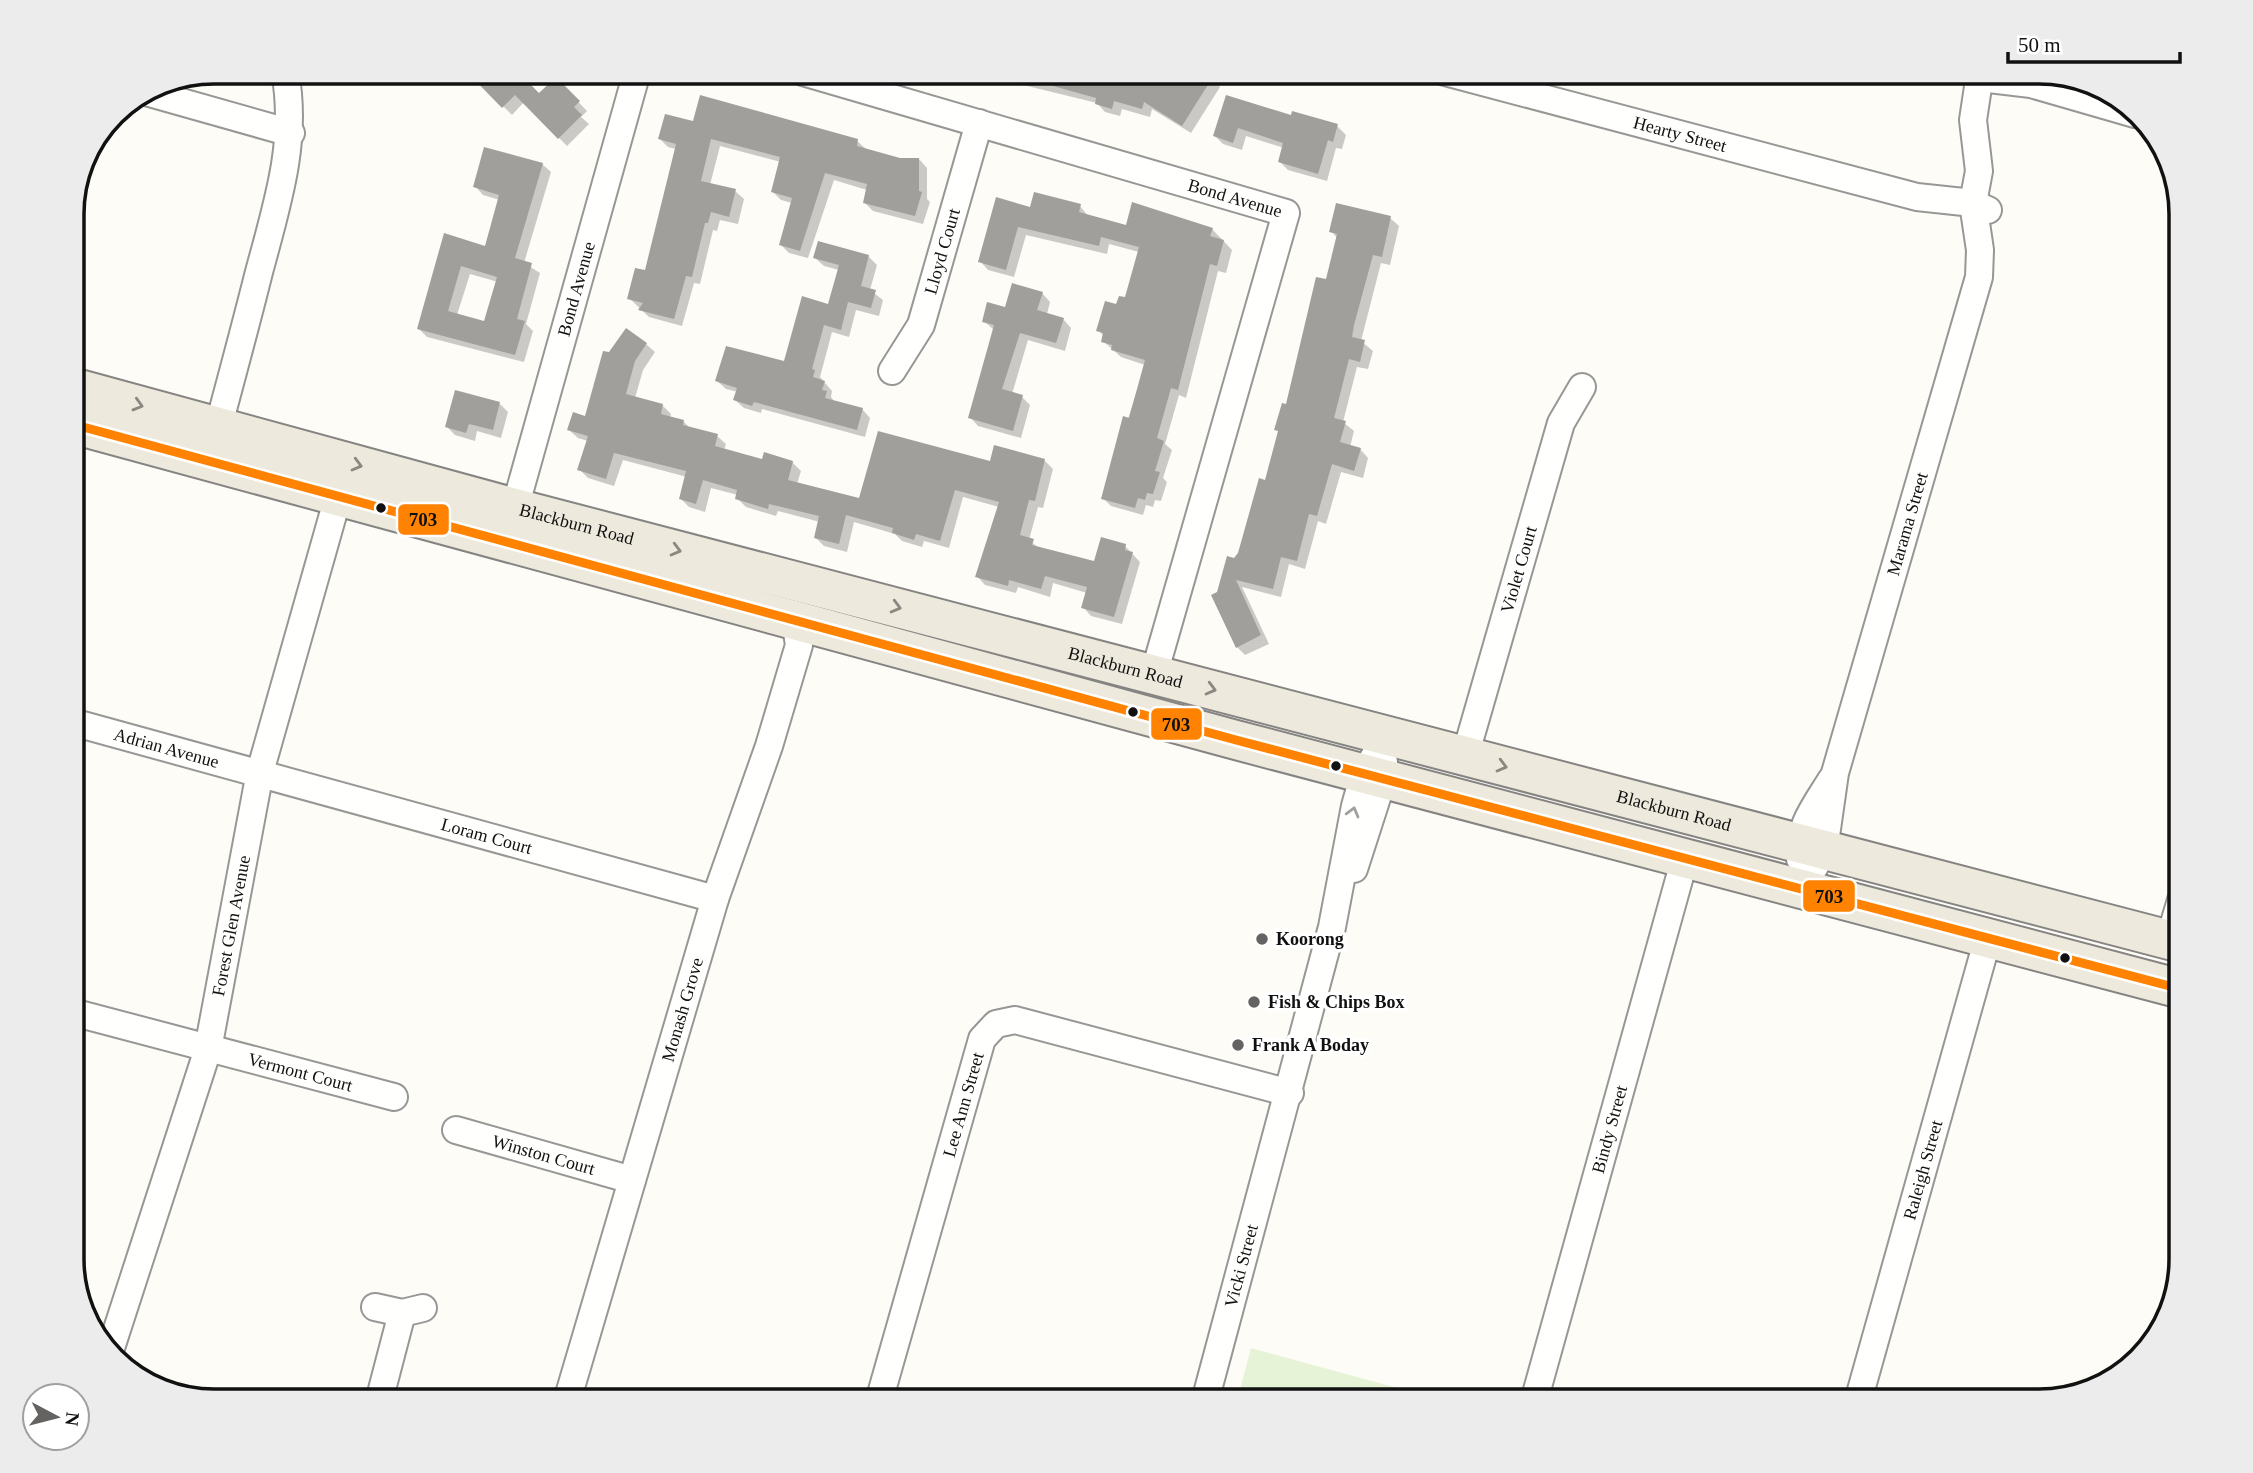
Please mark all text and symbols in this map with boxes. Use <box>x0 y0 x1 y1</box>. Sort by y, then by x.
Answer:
scale bar <box>2008 21 2180 65</box>
text: 50 m <box>2018 33 2061 57</box>
street label: Hearty Street <box>1631 112 1729 156</box>
street label: Bond Avenue <box>1186 175 1284 221</box>
street label: Lloyd Court <box>920 206 964 297</box>
street label: Bond Avenue <box>554 239 599 338</box>
one-way arrow <box>132 397 144 412</box>
one-way arrow <box>351 457 363 472</box>
street label: Marama Street <box>1883 470 1932 578</box>
street label: Blackburn Road <box>517 500 636 549</box>
unlabelled marker <box>374 501 388 515</box>
line badge: 703 <box>397 503 450 536</box>
text: 703 <box>409 509 437 530</box>
street label: Violet Court <box>1497 524 1541 615</box>
one-way arrow <box>670 542 682 556</box>
one-way arrow <box>890 599 902 613</box>
street label: Blackburn Road <box>1066 643 1185 692</box>
one-way arrow <box>1205 681 1217 696</box>
unlabelled marker <box>1126 705 1140 719</box>
line badge: 703 <box>1150 707 1203 741</box>
text: 703 <box>1162 714 1190 735</box>
street label: Adrian Avenue <box>112 724 221 772</box>
one-way arrow <box>1496 758 1508 772</box>
unlabelled marker <box>1329 759 1343 773</box>
street label: Blackburn Road <box>1615 786 1733 835</box>
one-way arrow <box>1345 806 1360 818</box>
street label: Loram Court <box>439 814 534 858</box>
street label: Forest Glen Avenue <box>208 854 254 998</box>
line badge: 703 <box>1802 879 1856 913</box>
text: 703 <box>1815 886 1843 907</box>
place label: Koorong <box>1276 929 1344 949</box>
marker: Koorong <box>1254 931 1270 947</box>
unlabelled marker <box>2058 951 2072 965</box>
street label: Monash Grove <box>658 955 707 1064</box>
place label: Fish & Chips Box <box>1268 992 1405 1012</box>
marker: Fish & Chips Box <box>1246 994 1262 1010</box>
place label: Frank A Boday <box>1252 1035 1369 1055</box>
marker: Frank A Boday <box>1230 1037 1246 1053</box>
street label: Vermont Court <box>246 1049 355 1096</box>
street label: Lee Ann Street <box>939 1050 988 1159</box>
street label: Bindy Street <box>1588 1083 1631 1176</box>
street label: Raleigh Street <box>1899 1118 1946 1222</box>
street label: Winston Court <box>490 1131 597 1179</box>
street label: Vicki Street <box>1221 1222 1262 1310</box>
north arrow <box>21 1382 91 1452</box>
text: N <box>61 1411 84 1427</box>

